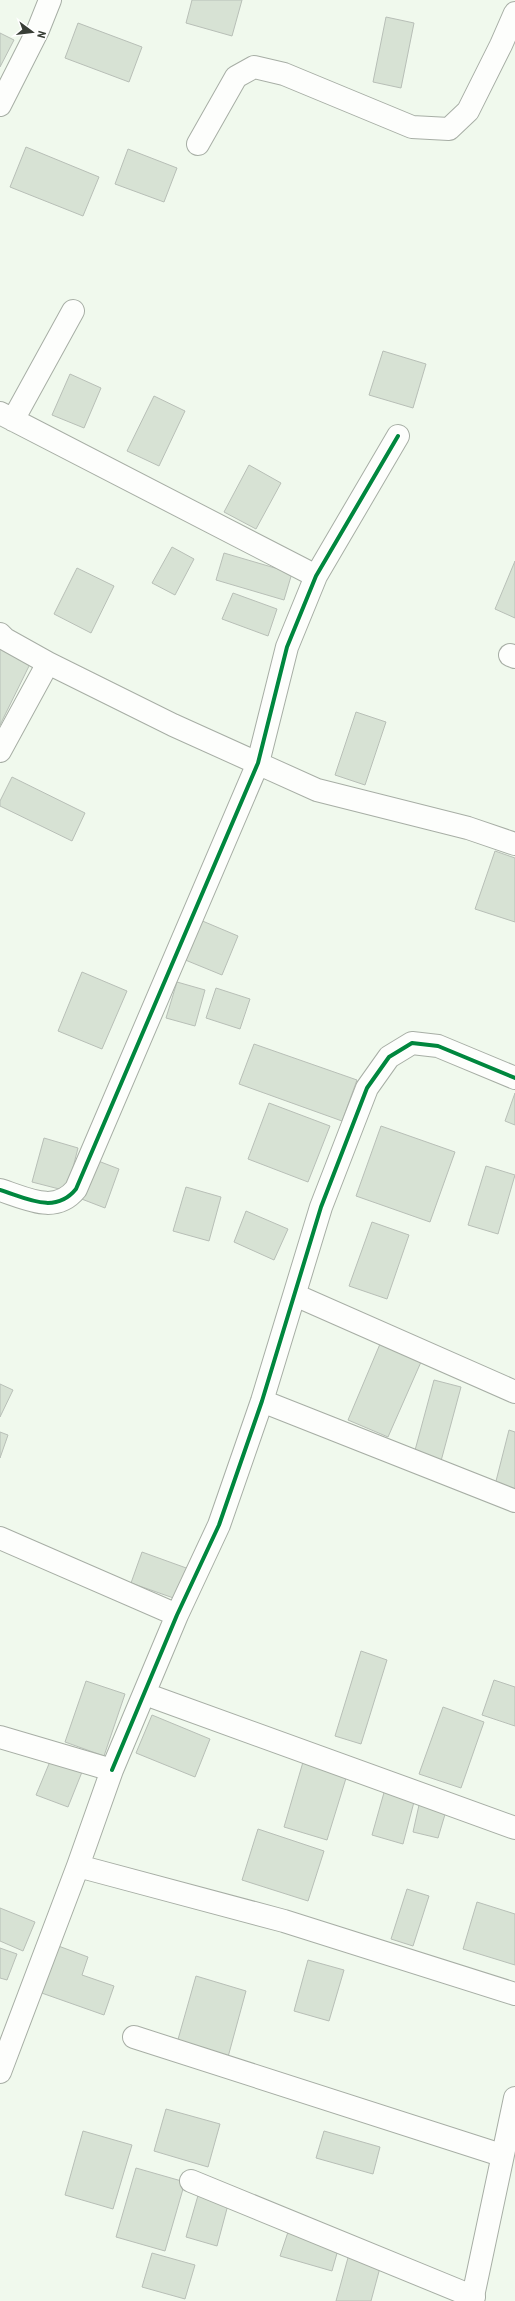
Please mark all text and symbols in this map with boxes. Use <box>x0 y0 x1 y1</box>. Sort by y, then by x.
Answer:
north arrow <box>12 12 52 52</box>
text: N <box>34 30 48 40</box>

